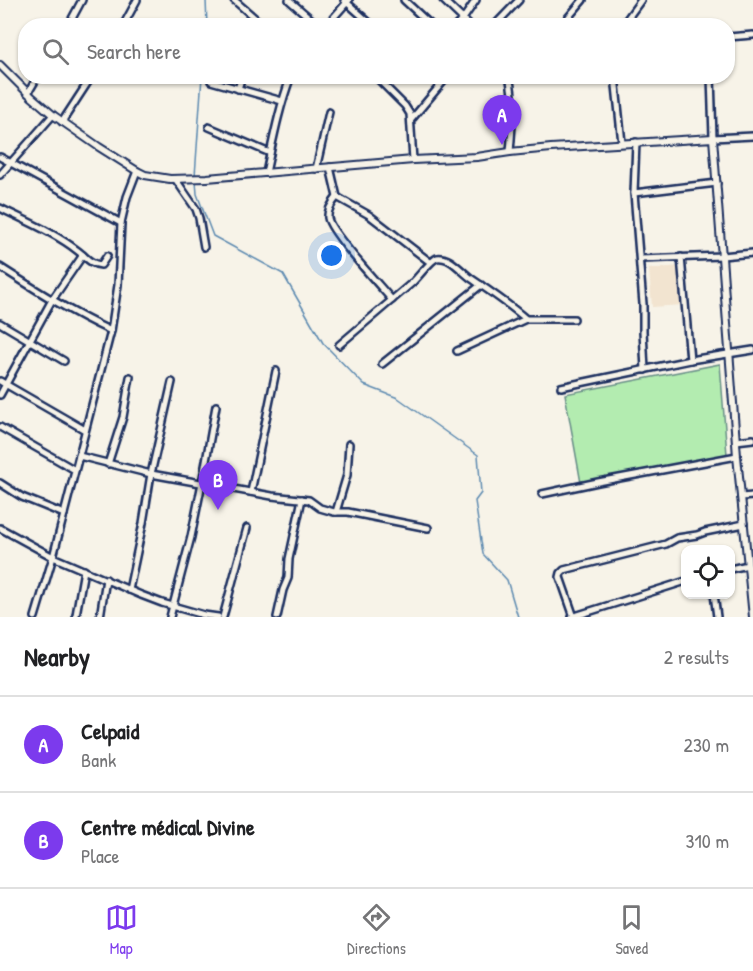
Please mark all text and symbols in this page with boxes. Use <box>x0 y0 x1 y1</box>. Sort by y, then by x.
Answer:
search box <box>18 18 735 84</box>
icon: search <box>39 35 72 68</box>
text: Search here <box>87 36 181 66</box>
pin: A <box>482 96 522 145</box>
your location <box>317 241 346 270</box>
pin: B <box>198 460 238 510</box>
map controls <box>681 545 735 599</box>
button: locate <box>681 545 735 599</box>
text: Nearby <box>24 639 90 674</box>
text: 2 results <box>664 643 729 670</box>
text: Celpaid <box>81 716 139 746</box>
text: A <box>39 731 48 758</box>
text: 230 m <box>684 731 729 758</box>
text: Bank <box>81 746 116 773</box>
text: Centre médical Divine <box>81 812 255 842</box>
text: B <box>38 827 49 854</box>
text: 310 m <box>686 827 729 854</box>
text: Place <box>81 842 120 869</box>
tab: Map <box>105 901 138 959</box>
tab: Directions <box>347 901 406 959</box>
tab: Saved <box>615 901 648 959</box>

